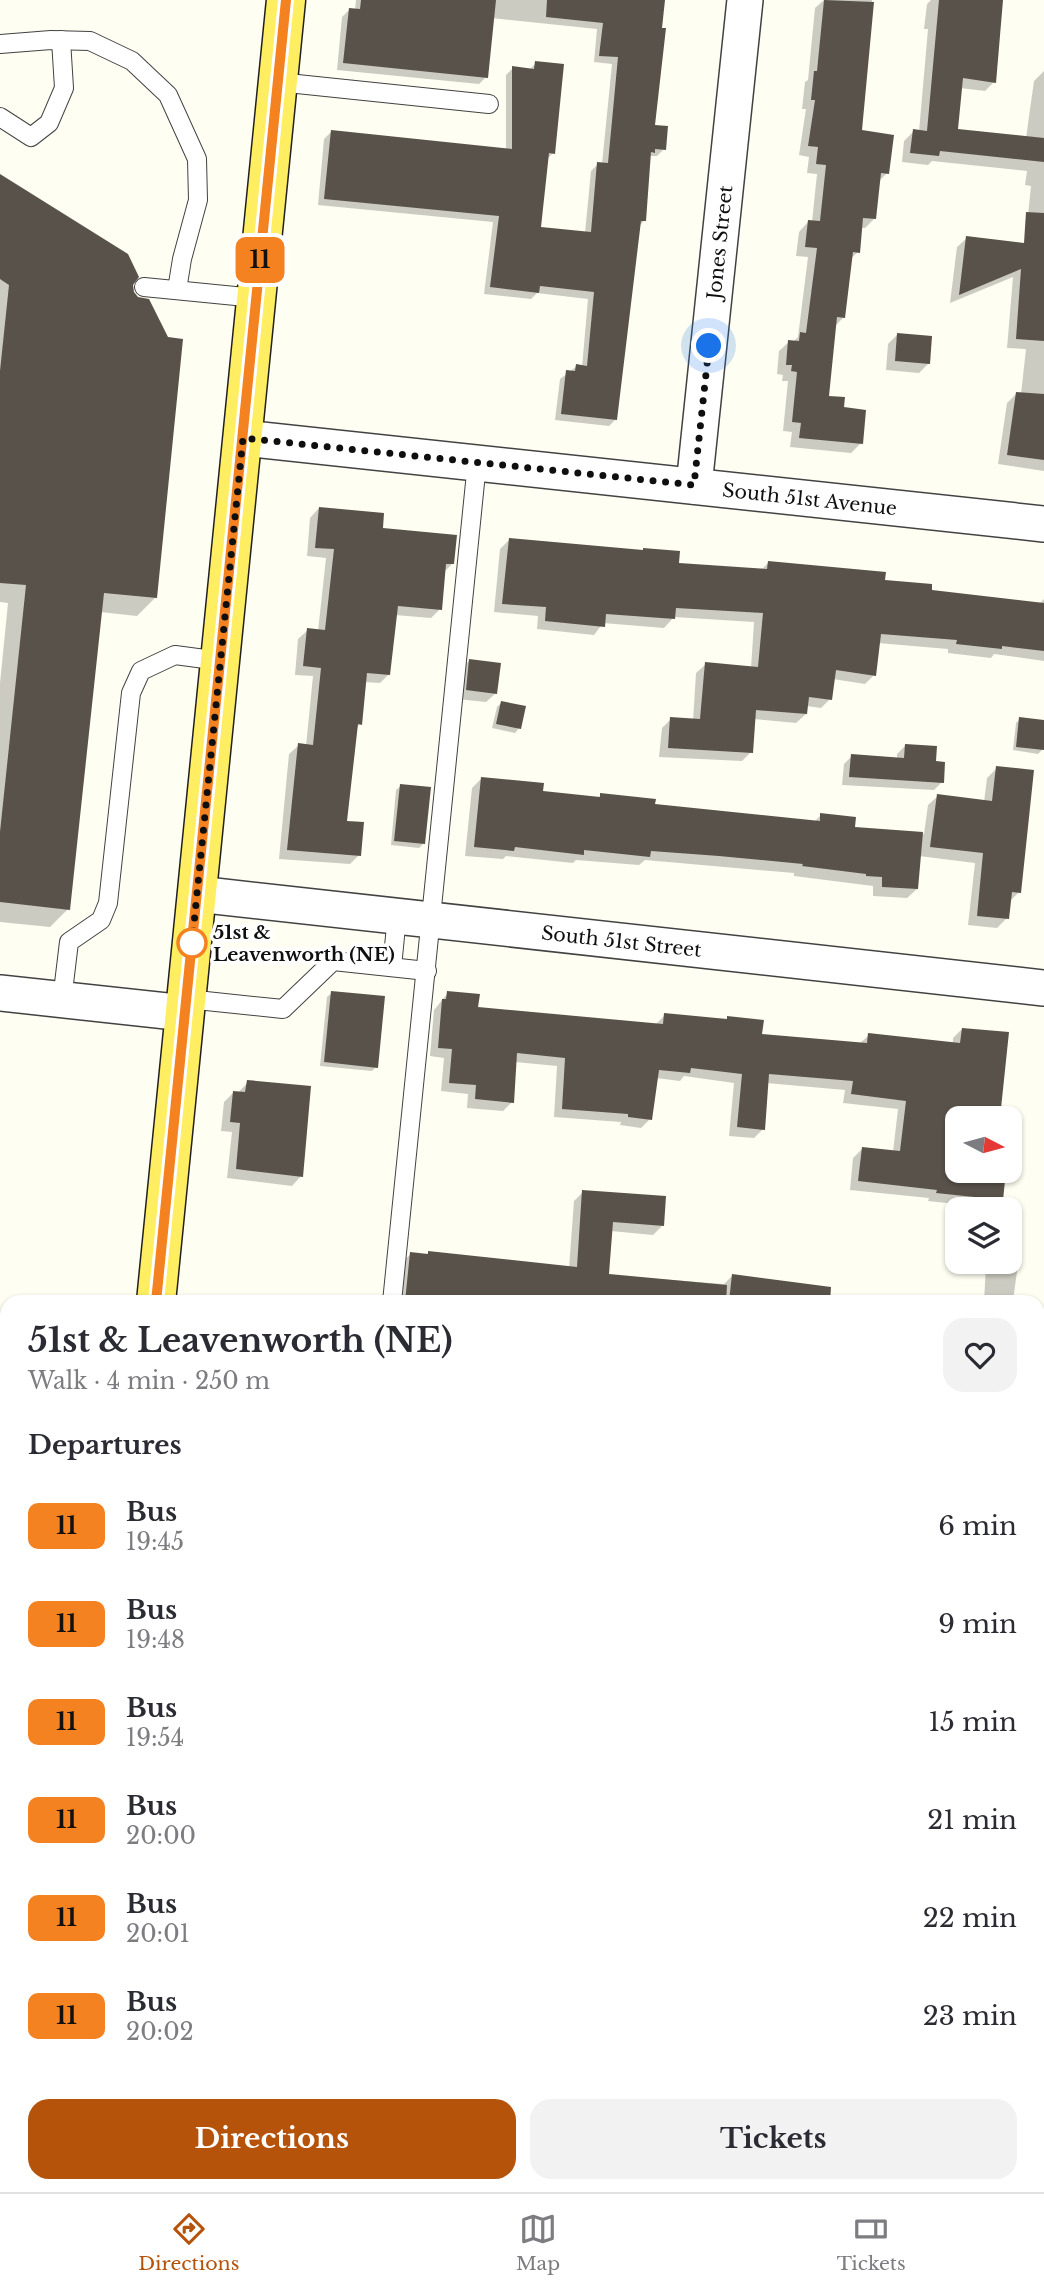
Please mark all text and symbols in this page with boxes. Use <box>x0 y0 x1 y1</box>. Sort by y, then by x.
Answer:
street label: Jones Street <box>702 183 737 304</box>
line badge: 11 <box>229 237 292 283</box>
text: 11 <box>250 245 270 274</box>
your location <box>691 328 726 363</box>
street label: South 51st Avenue <box>721 478 898 520</box>
place label: 51st & Leavenworth (NE) <box>213 921 395 966</box>
street label: South 51st Street <box>540 921 703 961</box>
marker: 51st & Leavenworth (NE) <box>177 928 207 958</box>
north arrow <box>945 1106 1022 1183</box>
map controls <box>945 1106 1022 1274</box>
button: layers <box>945 1197 1022 1274</box>
button: heart <box>943 1318 1017 1392</box>
text: 51st & Leavenworth (NE) <box>28 1320 453 1361</box>
text: Walk · 4 min · 250 m <box>28 1367 270 1395</box>
text: Departures <box>28 1429 182 1461</box>
text: Bus <box>126 1496 177 1528</box>
text: 6 min <box>938 1510 1017 1542</box>
text: 11 <box>56 1511 77 1540</box>
text: 19:45 <box>126 1528 184 1556</box>
text: Bus <box>126 1594 177 1626</box>
text: 9 min <box>938 1608 1017 1640</box>
text: 11 <box>56 1609 77 1638</box>
text: 19:48 <box>126 1626 185 1654</box>
text: Bus <box>126 1692 177 1724</box>
text: 15 min <box>928 1706 1017 1738</box>
text: 11 <box>56 1707 77 1736</box>
text: 19:54 <box>126 1724 184 1752</box>
text: Bus <box>126 1790 177 1822</box>
text: 21 min <box>927 1804 1017 1836</box>
text: 11 <box>56 1805 77 1834</box>
text: 20:00 <box>126 1822 196 1850</box>
text: Bus <box>126 1888 177 1920</box>
text: 22 min <box>923 1902 1017 1934</box>
text: 11 <box>56 1903 77 1932</box>
text: 20:01 <box>126 1920 190 1948</box>
text: Bus <box>126 1986 177 2018</box>
text: 23 min <box>923 2000 1017 2032</box>
text: 11 <box>56 2001 77 2030</box>
text: 20:02 <box>126 2018 194 2046</box>
button: Directions <box>28 2099 516 2179</box>
button: Tickets <box>530 2099 1017 2179</box>
tab: Directions <box>138 2210 239 2275</box>
tab: Map <box>516 2210 560 2275</box>
tab: Tickets <box>837 2210 906 2275</box>

